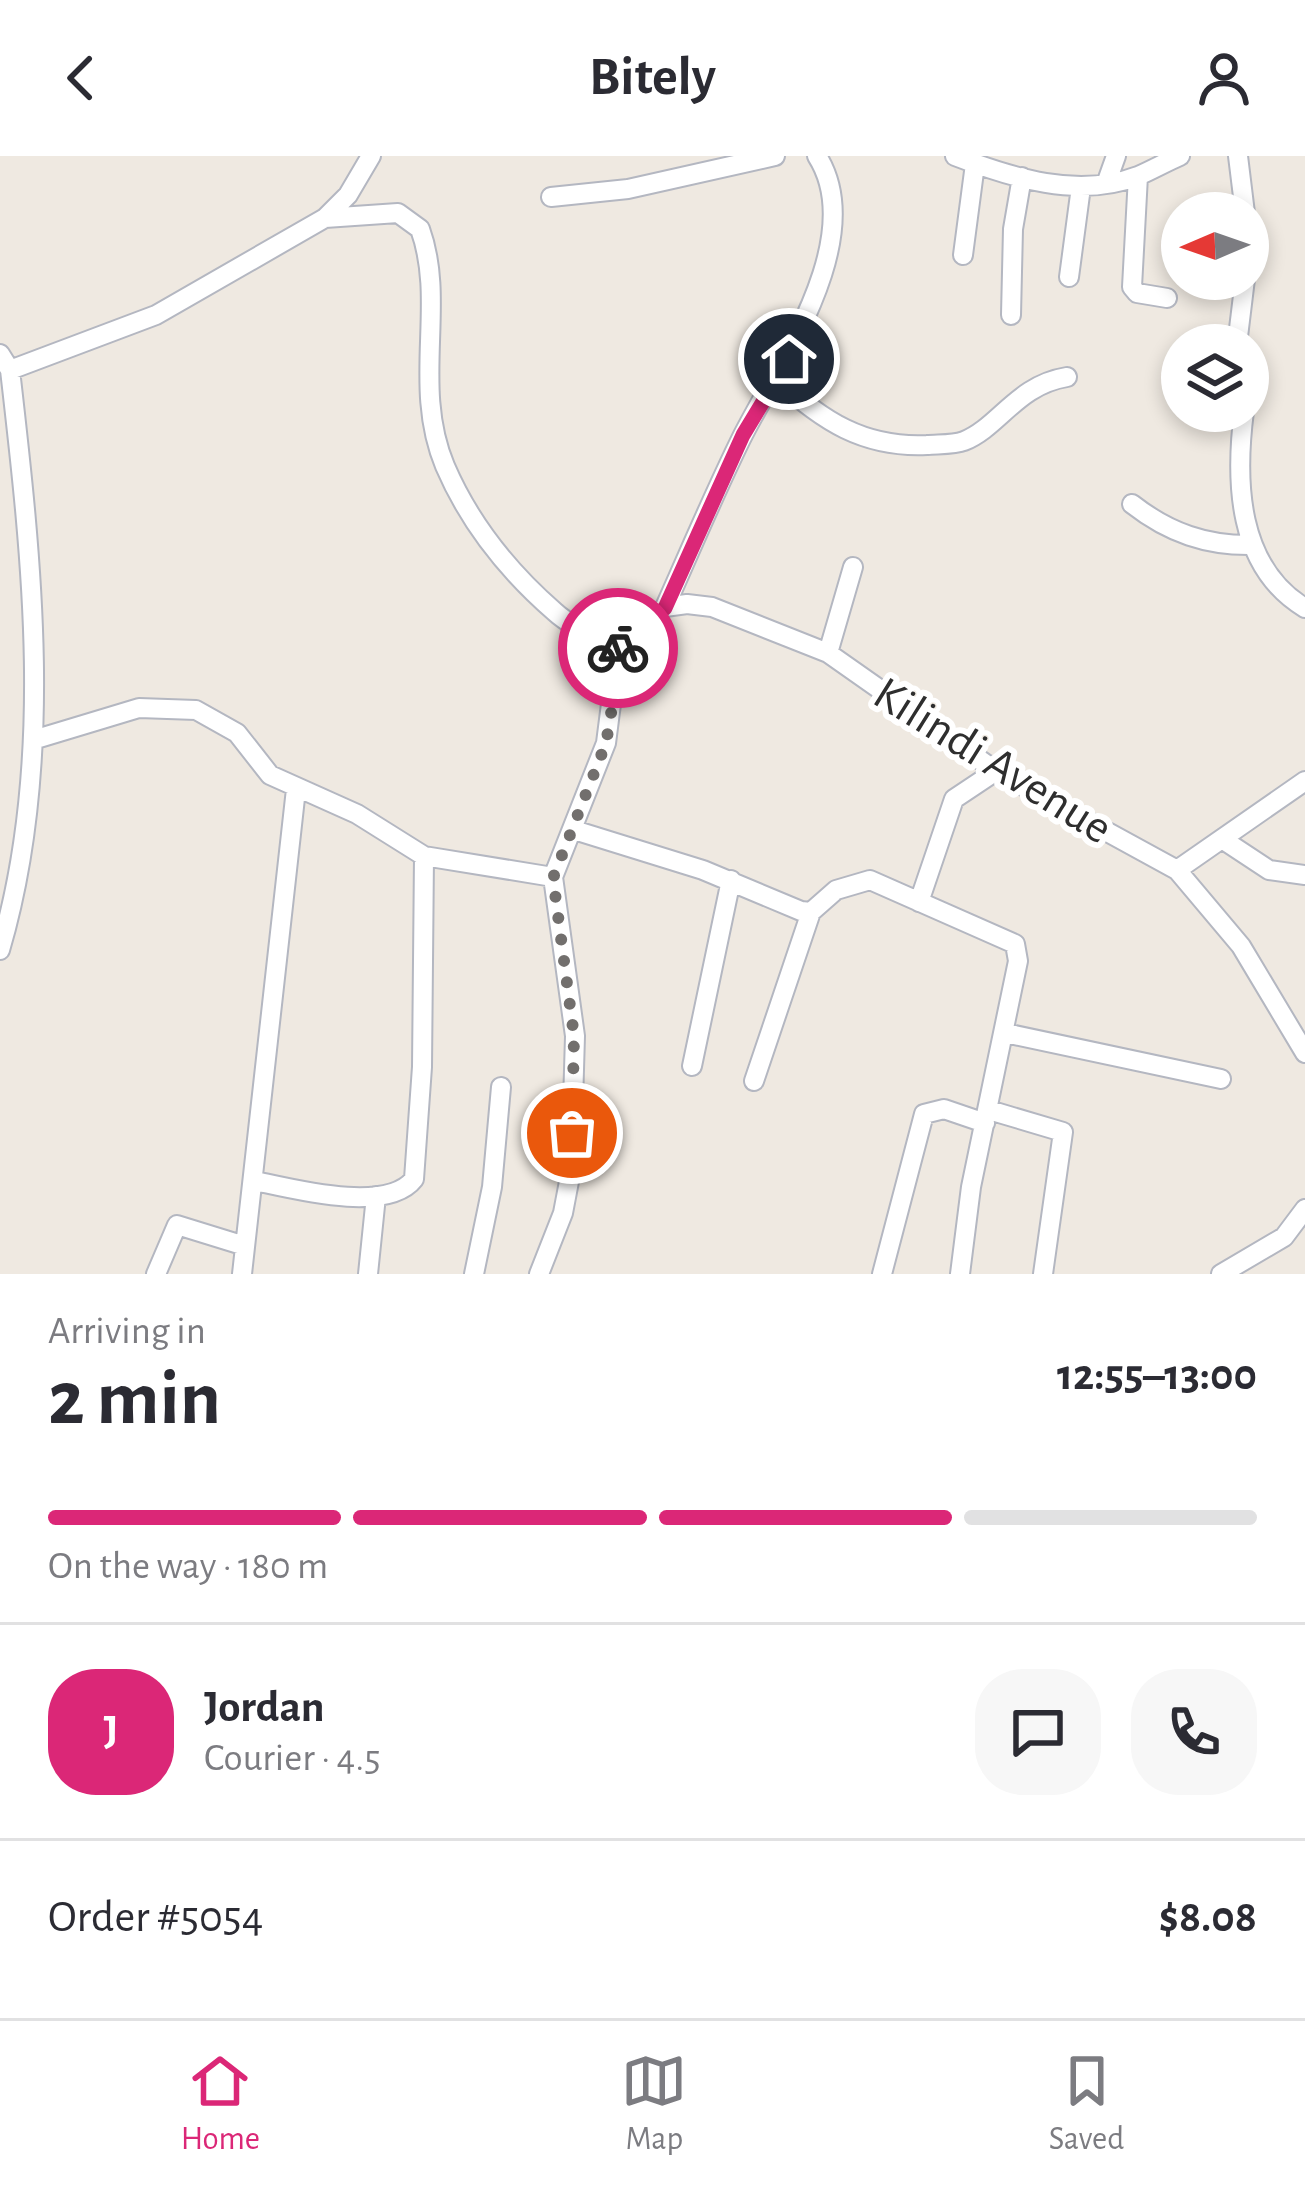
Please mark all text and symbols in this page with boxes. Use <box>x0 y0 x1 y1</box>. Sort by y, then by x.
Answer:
icon: back <box>48 45 114 111</box>
icon: person <box>1191 45 1257 111</box>
text: Bitely <box>589 51 716 105</box>
north arrow <box>1161 192 1269 300</box>
map controls <box>1161 192 1269 432</box>
pin <box>738 308 840 410</box>
button: layers <box>1161 324 1269 432</box>
icon: home <box>756 326 822 392</box>
courier <box>558 588 678 708</box>
icon: bike <box>585 615 651 681</box>
street label: Kilindi Avenue <box>865 670 1120 854</box>
pin <box>521 1082 623 1184</box>
icon: bag <box>539 1100 605 1166</box>
text: Arriving in <box>48 1312 206 1351</box>
text: 12:55–13:00 <box>1057 1353 1257 1398</box>
text: 2 min <box>48 1361 221 1439</box>
text: On the way · 180 m <box>48 1547 328 1586</box>
button: chat <box>975 1669 1101 1795</box>
button: phone <box>1131 1669 1257 1795</box>
text: Jordan <box>204 1685 325 1730</box>
text: J <box>103 1709 119 1754</box>
text: Courier · 4.5 <box>204 1739 381 1778</box>
text: Order #5054 <box>48 1895 263 1940</box>
text: $8.08 <box>1159 1895 1257 1940</box>
tab: Home <box>181 2048 260 2160</box>
tab: Map <box>621 2048 687 2160</box>
tab: Saved <box>1049 2048 1124 2160</box>

